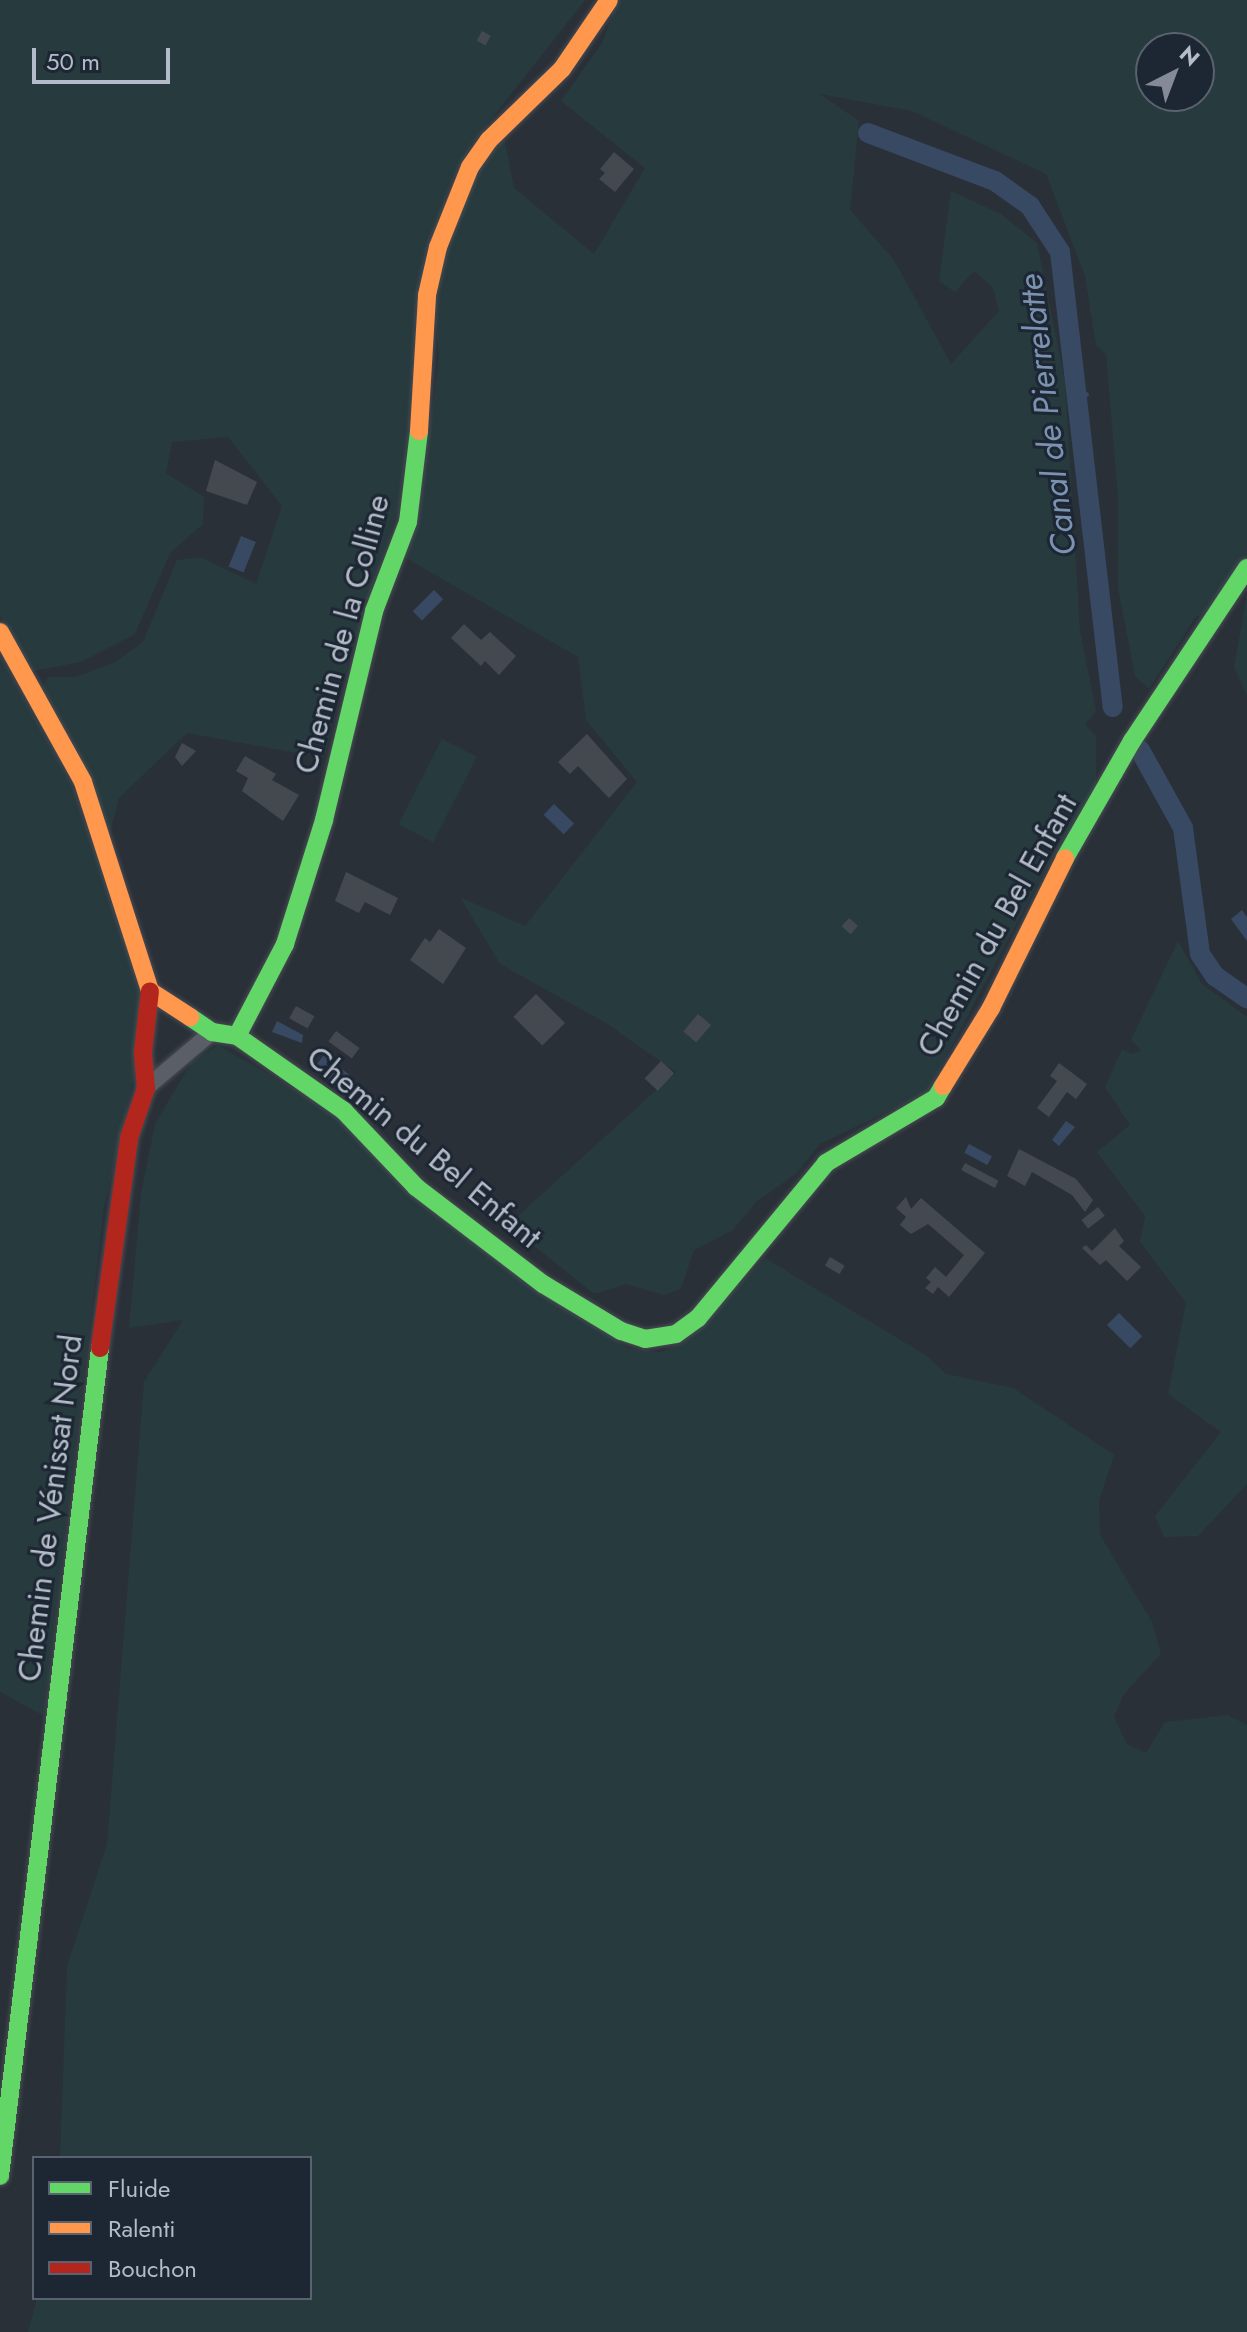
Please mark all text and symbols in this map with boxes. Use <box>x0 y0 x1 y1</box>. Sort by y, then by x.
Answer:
scale bar <box>36 32 174 82</box>
north arrow <box>1135 32 1215 112</box>
text: N <box>1173 38 1207 73</box>
text: 50 m <box>46 44 100 79</box>
water label: Canal de Pierrelatte <box>1009 272 1085 558</box>
street label: Chemin de la Colline <box>286 490 398 778</box>
street label: Chemin du Bel Enfant <box>909 787 1085 1063</box>
street label: Chemin du Bel Enfant <box>299 1038 549 1256</box>
street label: Chemin de Vénissat Nord <box>10 1332 90 1684</box>
legend <box>32 2156 312 2300</box>
text: Fluide <box>108 2171 170 2206</box>
text: Ralenti <box>108 2211 175 2246</box>
text: Bouchon <box>108 2251 197 2286</box>

